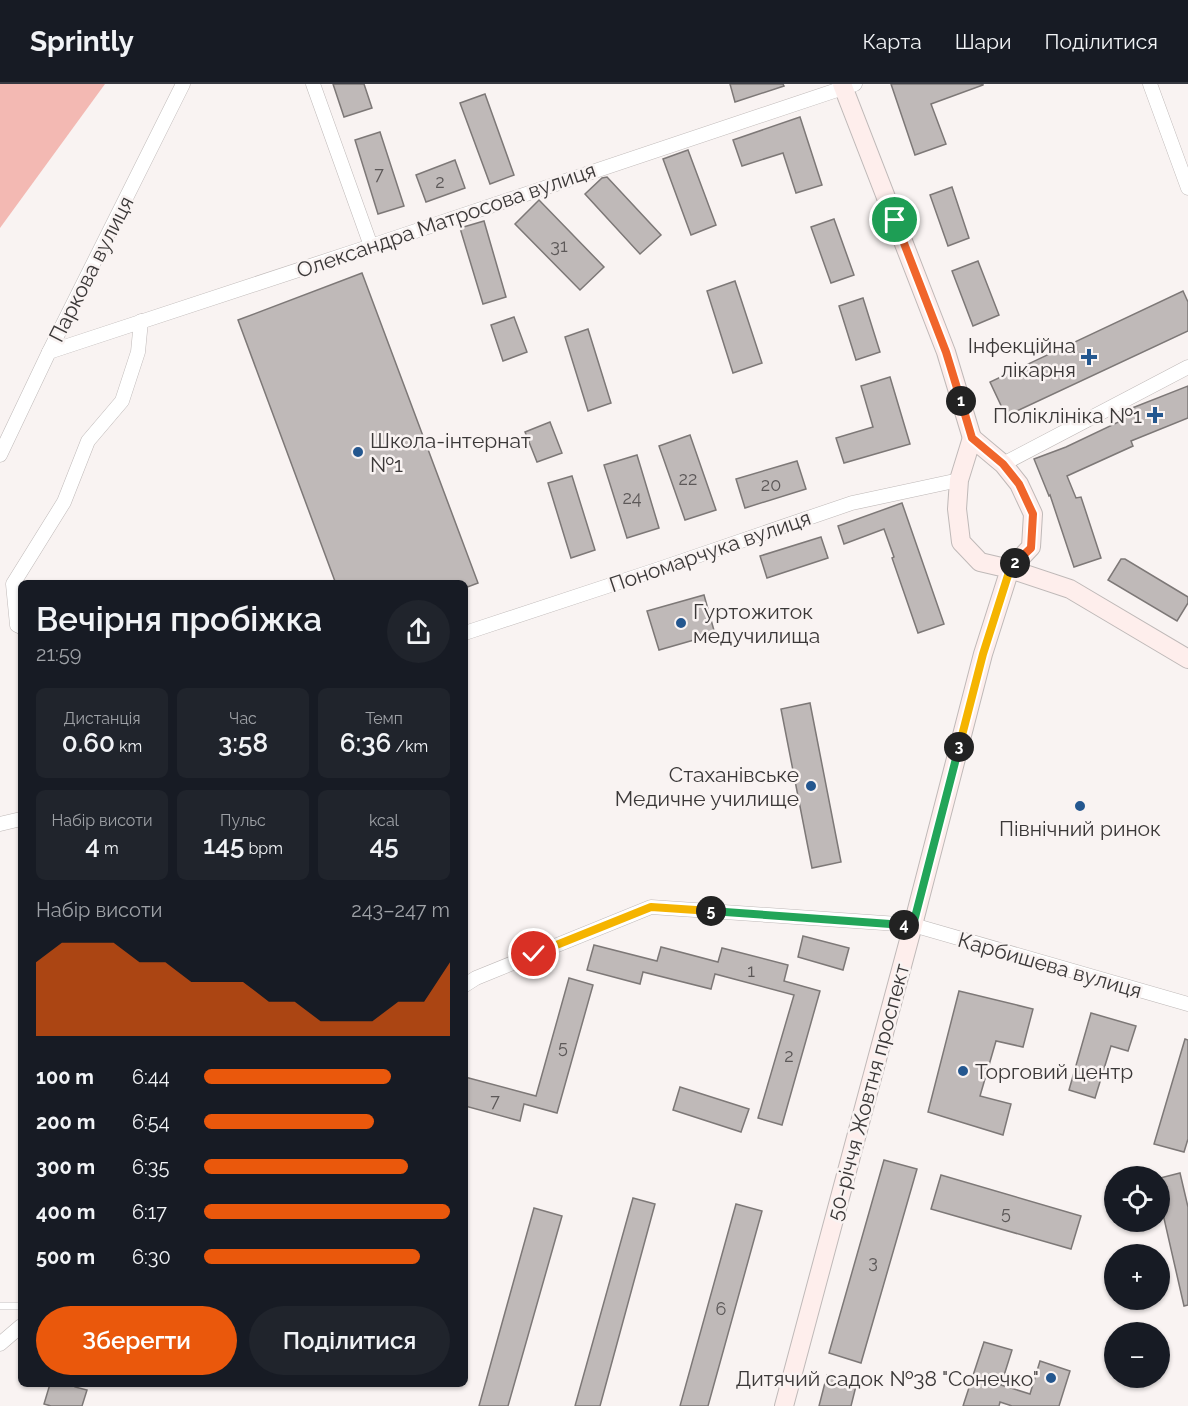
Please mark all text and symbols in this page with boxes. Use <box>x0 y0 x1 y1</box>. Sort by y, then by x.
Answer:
text: Sprintly <box>30 25 134 58</box>
text: Карта <box>863 29 922 54</box>
text: Шари <box>955 29 1012 54</box>
text: Поділитися <box>1045 29 1158 54</box>
street label: Олександра Матросова вулиця <box>293 157 599 283</box>
house number: 7 <box>374 163 384 184</box>
house number: 2 <box>435 171 445 192</box>
street label: Паркова вулиця <box>43 192 139 346</box>
pin <box>869 194 920 245</box>
icon: arrive <box>878 203 911 236</box>
house number: 31 <box>550 235 568 256</box>
place label: Інфекційна лікарня <box>968 333 1076 382</box>
marker: Інфекційна лікарня <box>1080 348 1098 366</box>
pin: 1 <box>946 386 976 416</box>
text: 1 <box>957 391 965 410</box>
place label: Поліклініка №1 <box>993 403 1142 428</box>
marker: Поліклініка №1 <box>1146 406 1164 424</box>
place label: Школа-інтернат №1 <box>370 428 531 477</box>
marker: Школа-інтернат №1 <box>351 445 365 459</box>
house number: 22 <box>679 468 697 489</box>
house number: 20 <box>761 474 781 495</box>
house number: 24 <box>622 487 642 508</box>
street label: Пономарчука вулиця <box>606 505 814 597</box>
pin: 2 <box>1000 548 1030 578</box>
text: 2 <box>1010 553 1020 572</box>
place label: Гуртожиток медучилища <box>693 599 820 648</box>
text: Вечірня пробіжка <box>36 600 322 639</box>
button: share <box>387 600 450 663</box>
marker: Гуртожиток медучилища <box>674 616 688 630</box>
text: 21:59 <box>36 642 81 666</box>
text: Дистанція <box>64 709 140 728</box>
text: Час <box>229 709 257 728</box>
text: Темп <box>365 709 403 728</box>
text: 0.60 <box>62 728 115 758</box>
text: 3:58 <box>218 728 268 758</box>
text: 6:36 <box>340 728 391 758</box>
pin: 3 <box>944 732 974 762</box>
text: km <box>115 737 142 756</box>
text: /km <box>391 737 428 756</box>
text: 3 <box>955 737 963 756</box>
place label: Стаханівське Медичне училище <box>615 762 799 811</box>
marker: Стаханівське Медичне училище <box>804 779 818 793</box>
marker: Північний ринок <box>1073 799 1087 813</box>
text: Набір висоти <box>51 811 153 830</box>
text: Пульс <box>220 811 266 830</box>
text: kcal <box>369 811 399 830</box>
place label: Північний ринок <box>999 816 1161 841</box>
text: 4 <box>85 830 100 860</box>
text: 145 <box>203 830 244 860</box>
text: 45 <box>370 830 399 860</box>
text: m <box>100 839 119 858</box>
text: bpm <box>244 839 283 858</box>
pin: 5 <box>696 896 726 926</box>
text: Набір висоти <box>36 898 162 922</box>
text: 243–247 m <box>351 898 450 922</box>
text: 5 <box>707 901 715 920</box>
pin: 4 <box>889 910 919 940</box>
text: 4 <box>899 915 909 934</box>
street label: Карбишева вулиця <box>955 927 1145 1003</box>
pin <box>508 928 559 979</box>
icon: check <box>517 937 550 970</box>
house number: 1 <box>747 960 755 981</box>
street label: 50-річчя Жовтня проспект <box>822 961 914 1223</box>
house number: 5 <box>558 1036 568 1057</box>
house number: 2 <box>784 1045 794 1066</box>
place label: Торговий центр <box>975 1059 1133 1084</box>
marker: Торговий центр <box>956 1064 970 1078</box>
text: 100 m <box>36 1065 94 1089</box>
text: 6:44 <box>132 1065 170 1089</box>
house number: 7 <box>490 1090 500 1111</box>
text: 200 m <box>36 1110 95 1134</box>
text: 6:54 <box>132 1110 170 1134</box>
text: 300 m <box>36 1155 95 1179</box>
text: 6:35 <box>132 1155 169 1179</box>
map controls <box>1104 1166 1170 1388</box>
button: locate <box>1104 1166 1170 1232</box>
text: 400 m <box>36 1200 95 1224</box>
text: 6:17 <box>132 1200 167 1224</box>
house number: 5 <box>1001 1202 1011 1223</box>
button: + <box>1104 1244 1170 1310</box>
text: 500 m <box>36 1245 95 1269</box>
text: 6:30 <box>132 1245 171 1269</box>
house number: 3 <box>868 1251 878 1272</box>
house number: 6 <box>716 1298 727 1319</box>
button: Зберегти <box>36 1306 237 1375</box>
button: Поділитися <box>249 1306 450 1375</box>
button: − <box>1104 1322 1170 1388</box>
place label: Дитячий садок №38 "Сонечко" <box>735 1366 1039 1391</box>
marker: Дитячий садок №38 "Сонечко" <box>1044 1371 1058 1385</box>

